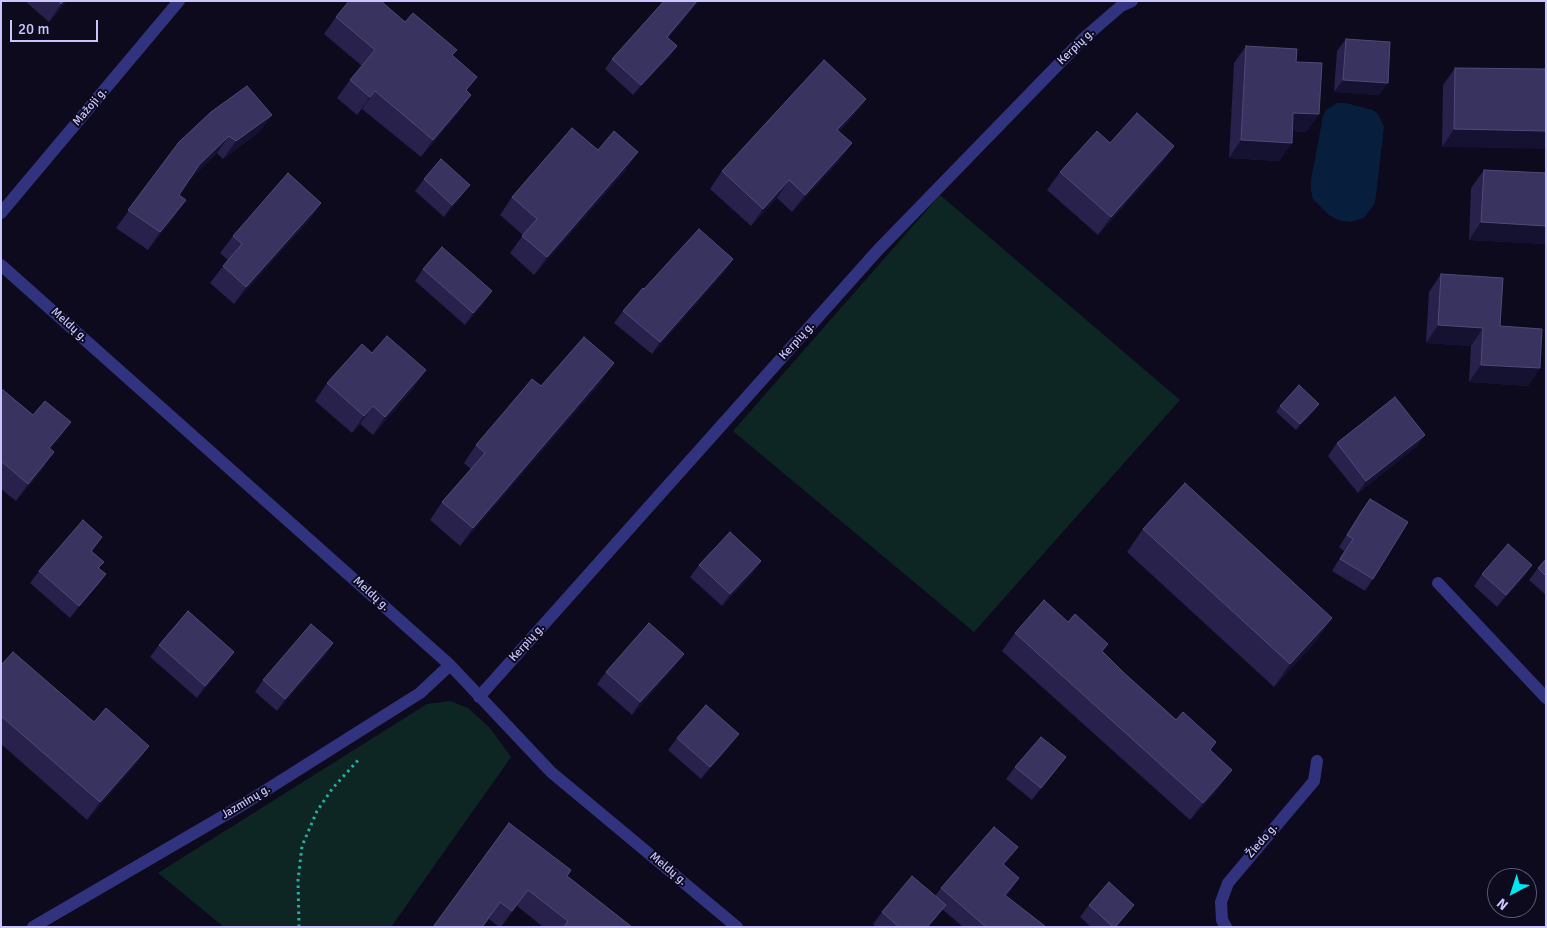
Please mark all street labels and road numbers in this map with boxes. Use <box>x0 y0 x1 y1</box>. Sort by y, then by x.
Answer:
street label: Kerpių g. <box>1055 26 1097 68</box>
street label: Mažoji g. <box>70 85 110 129</box>
street label: Meldų g. <box>48 305 90 345</box>
street label: Kerpių g. <box>776 319 818 363</box>
street label: Meldų g. <box>350 574 392 614</box>
street label: Kerpių g. <box>506 621 548 665</box>
street label: Jazminų g. <box>219 782 273 822</box>
street label: Žiedo g. <box>1243 821 1281 861</box>
street label: Meldų g. <box>646 849 690 889</box>

